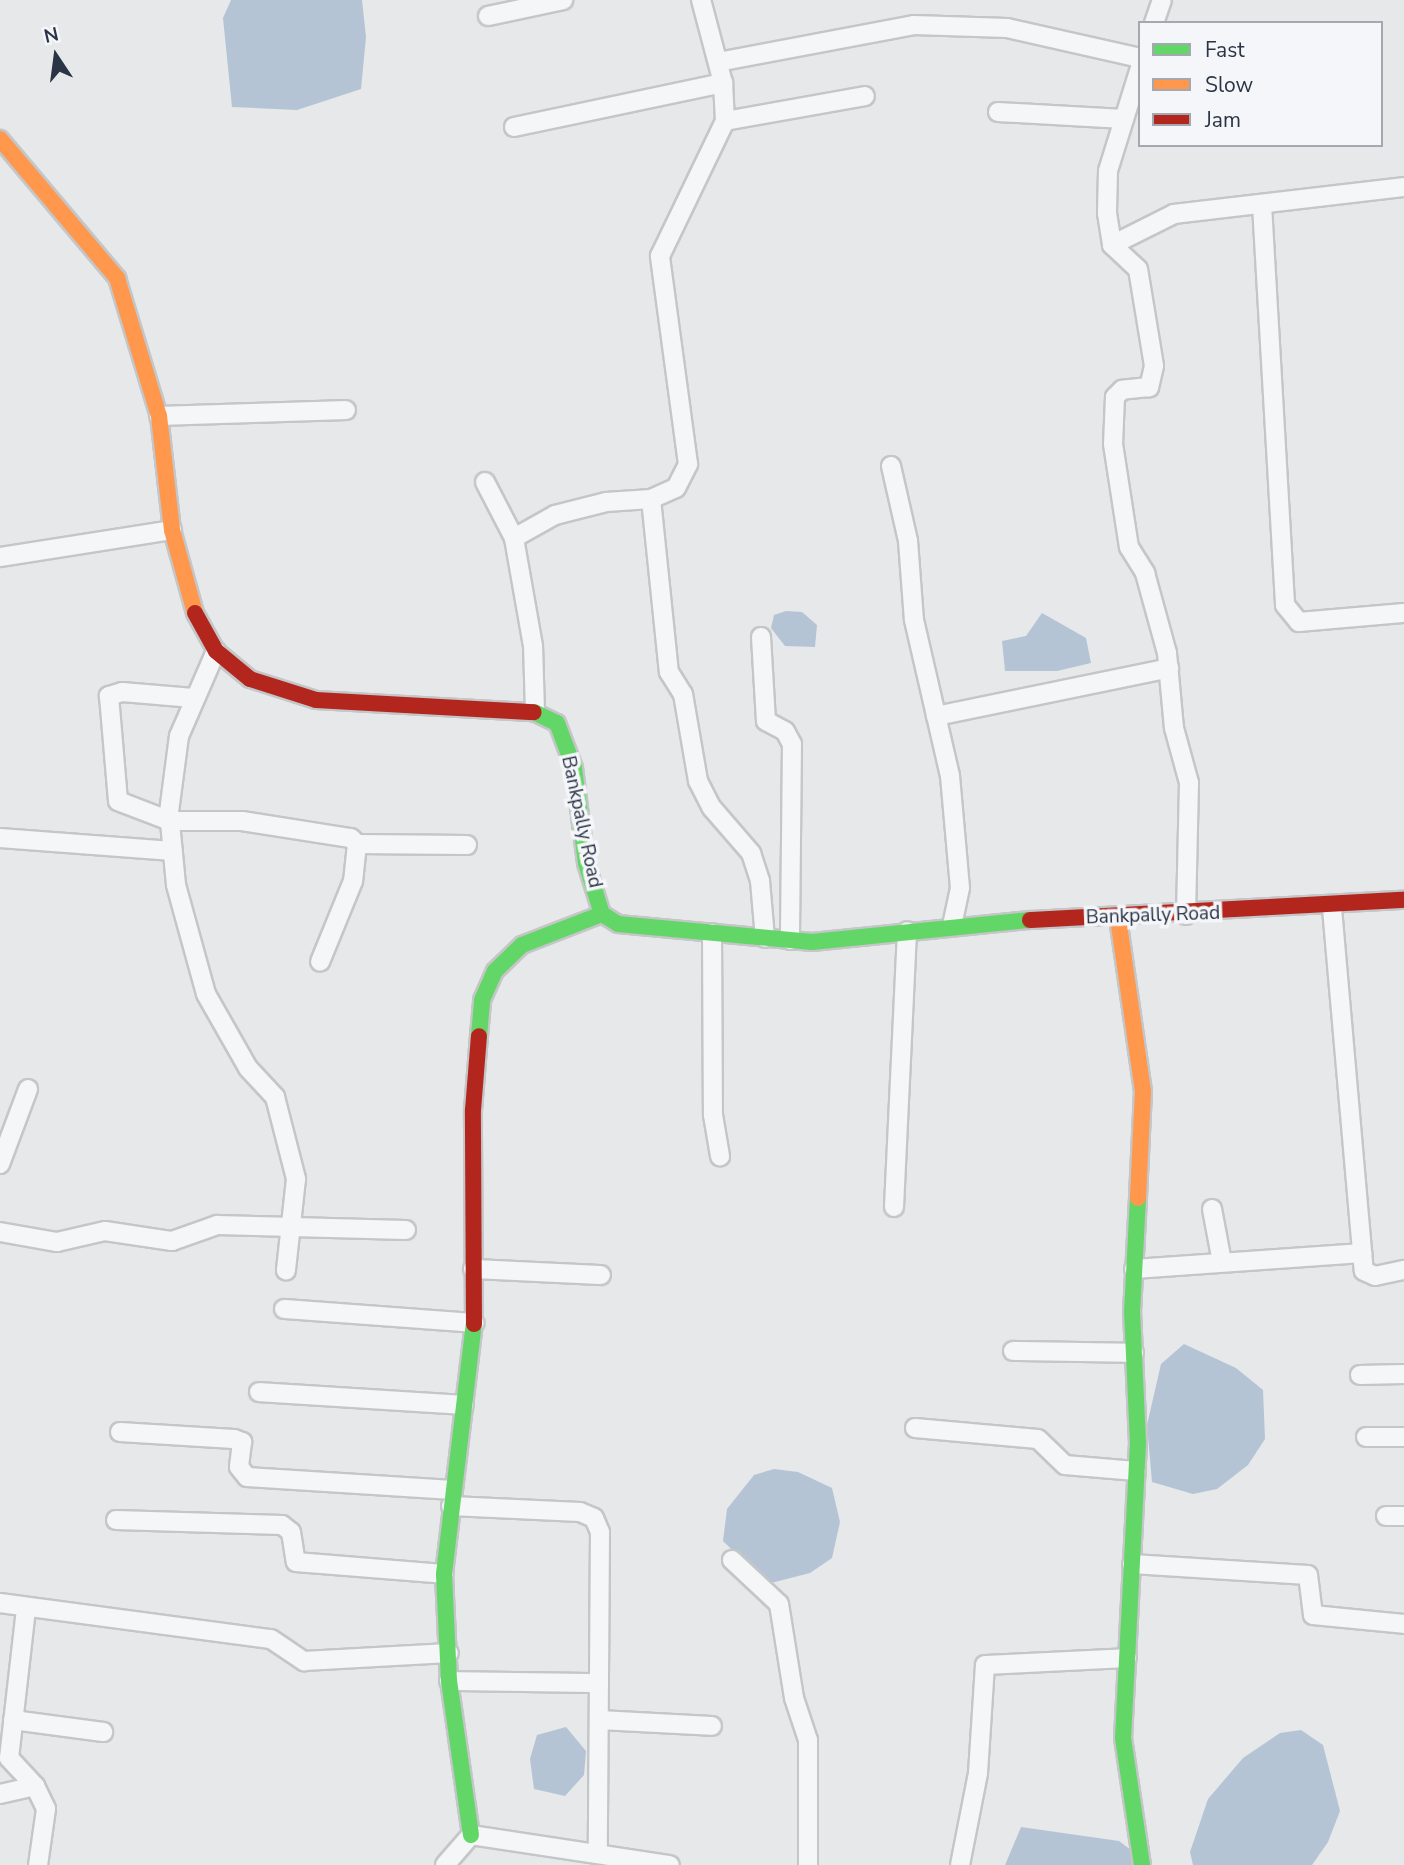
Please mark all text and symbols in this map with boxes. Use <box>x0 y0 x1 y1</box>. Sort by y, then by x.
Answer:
north arrow <box>21 21 91 91</box>
text: N <box>41 21 61 50</box>
legend <box>1138 21 1383 147</box>
text: Fast <box>1205 36 1245 64</box>
text: Slow <box>1205 71 1253 99</box>
text: Jam <box>1205 106 1241 134</box>
street label: Bankpally Road <box>556 754 606 890</box>
street label: Bankpally Road <box>1086 902 1220 930</box>

